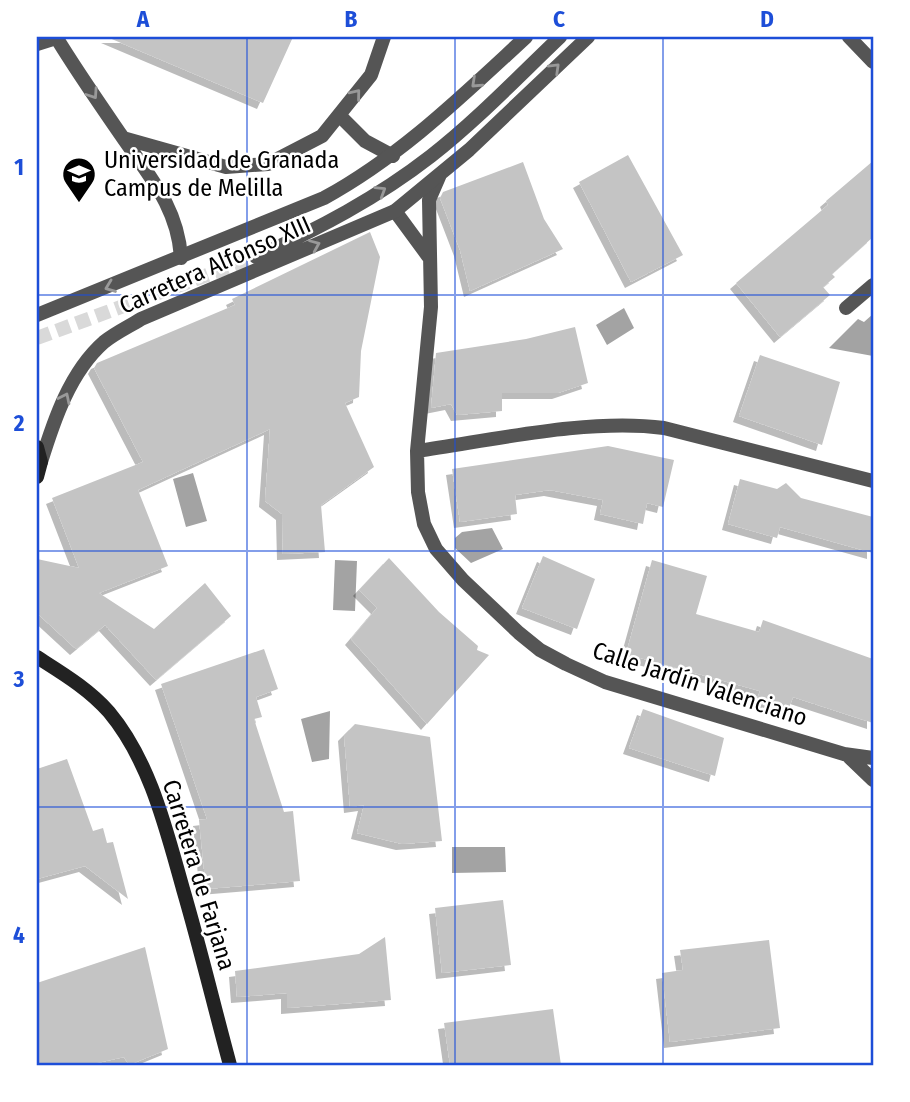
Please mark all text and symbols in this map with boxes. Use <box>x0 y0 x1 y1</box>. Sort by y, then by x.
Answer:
text: A <box>136 5 150 33</box>
text: B <box>345 5 358 33</box>
text: C <box>553 5 565 33</box>
text: D <box>760 5 774 33</box>
one-way arrow <box>547 63 560 76</box>
one-way arrow <box>471 75 484 88</box>
one-way arrow <box>85 86 98 99</box>
one-way arrow <box>347 89 360 101</box>
place label: Universidad de Granada Campus de Melilla <box>104 146 339 202</box>
text: 1 <box>14 153 24 181</box>
school or university icon: Universidad de Granada Campus de Melilla <box>60 155 98 204</box>
one-way arrow <box>373 186 386 199</box>
street label: Carretera Alfonso XIII <box>115 210 315 320</box>
one-way arrow <box>307 239 320 253</box>
one-way arrow <box>104 279 116 293</box>
one-way arrow <box>57 393 71 405</box>
text: 2 <box>13 409 25 437</box>
street label: Calle Jardín Valenciano <box>589 636 811 732</box>
text: 3 <box>13 665 25 693</box>
street label: Carretera de Farjana <box>157 776 241 974</box>
text: 4 <box>13 921 25 949</box>

